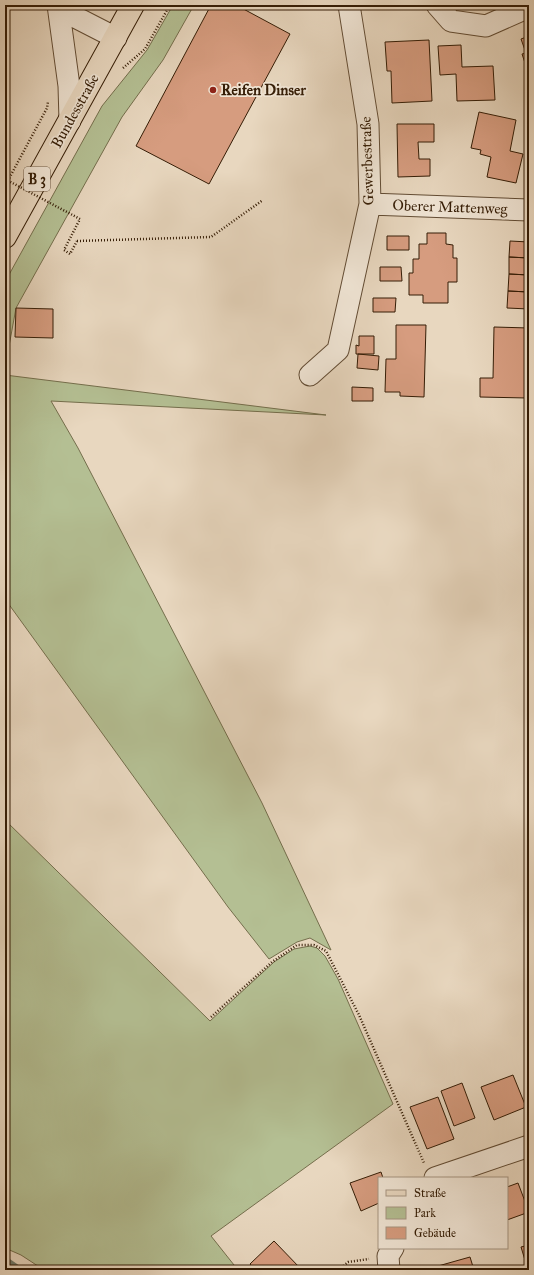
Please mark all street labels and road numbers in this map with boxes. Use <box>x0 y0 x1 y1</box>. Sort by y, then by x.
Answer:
street label: Bundesstraße <box>47 71 103 151</box>
street label: Gewerbestraße <box>356 116 378 206</box>
road number: B 3 <box>24 167 50 191</box>
street label: Oberer Mattenweg <box>392 196 509 218</box>

